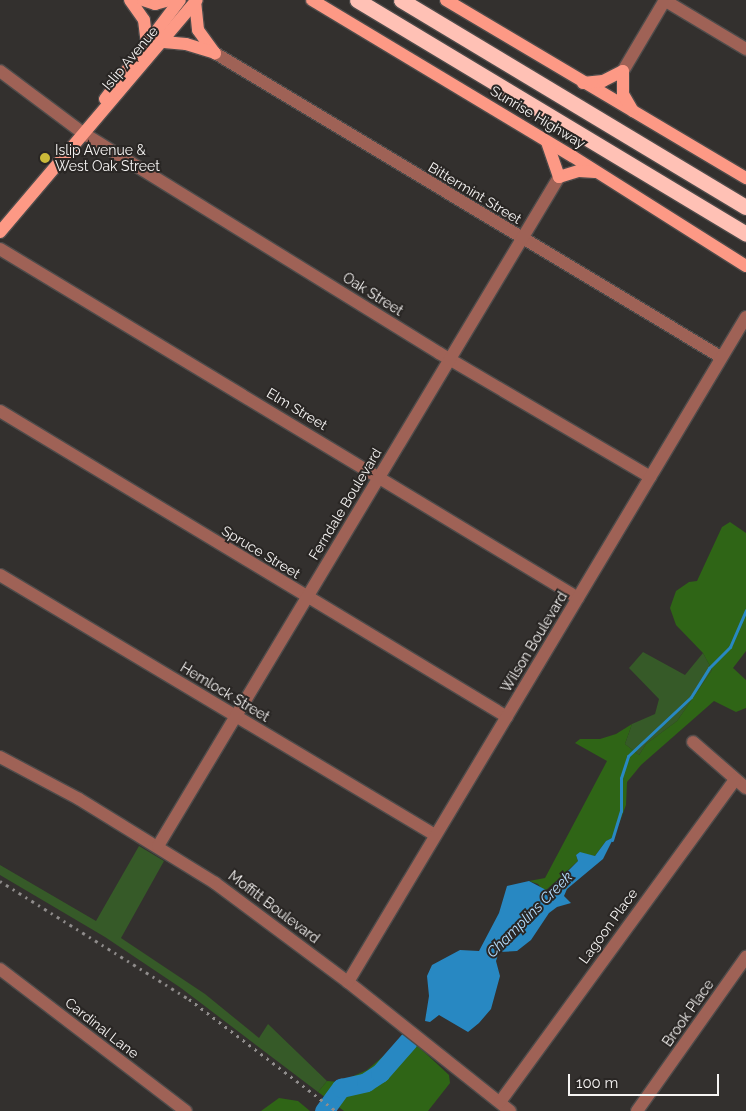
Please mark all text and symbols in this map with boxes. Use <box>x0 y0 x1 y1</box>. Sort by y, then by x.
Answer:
street label: Islip Avenue <box>98 23 162 93</box>
street label: Sunrise Highway <box>488 82 588 152</box>
place label: Islip Avenue & West Oak Street <box>55 142 160 174</box>
marker: Islip Avenue & West Oak Street <box>39 152 51 164</box>
street label: Bittermint Street <box>425 159 525 227</box>
street label: Oak Street <box>340 269 406 319</box>
street label: Elm Street <box>264 384 330 434</box>
street label: Ferndale Boulevard <box>305 445 385 563</box>
street label: Spruce Street <box>219 522 303 582</box>
street label: Wilson Boulevard <box>497 589 571 695</box>
street label: Hemlock Street <box>177 659 273 725</box>
street label: Moffitt Boulevard <box>225 867 323 947</box>
water label: Champlins Creek <box>483 868 577 962</box>
street label: Lagoon Place <box>575 885 641 967</box>
street label: Brook Place <box>659 976 717 1050</box>
street label: Cardinal Lane <box>62 994 142 1062</box>
scale bar <box>571 1064 722 1096</box>
text: 100 m <box>576 1074 618 1092</box>

